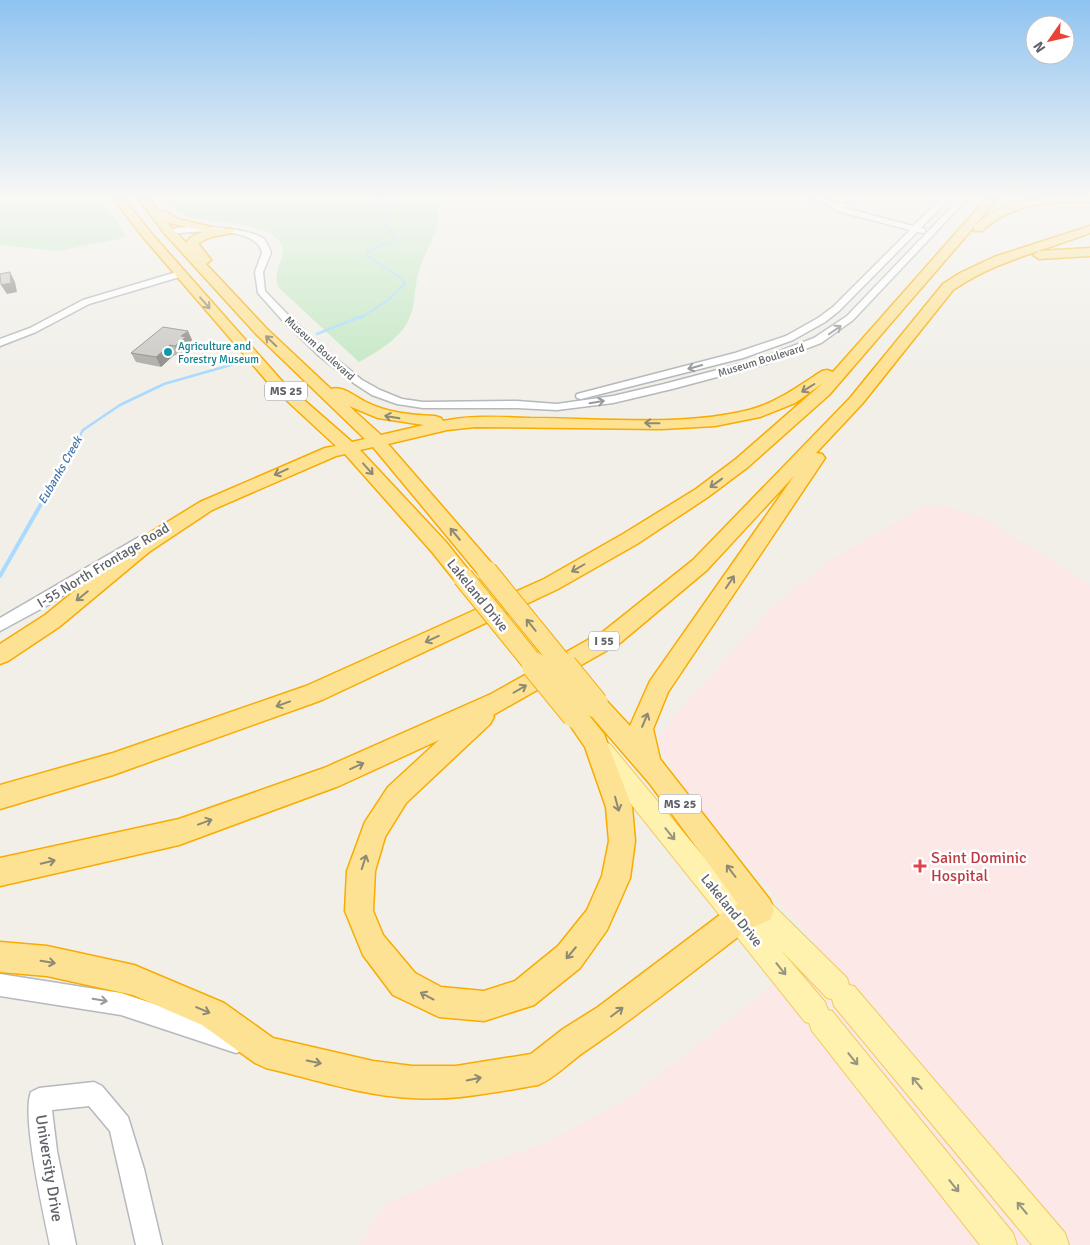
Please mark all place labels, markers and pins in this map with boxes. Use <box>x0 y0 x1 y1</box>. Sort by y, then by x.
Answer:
place label: Agriculture and Forestry Museum <box>178 340 259 366</box>
marker: Agriculture and Forestry Museum <box>162 346 174 358</box>
place label: Saint Dominic Hospital <box>931 848 1027 886</box>
marker: Saint Dominic Hospital <box>913 859 927 873</box>

